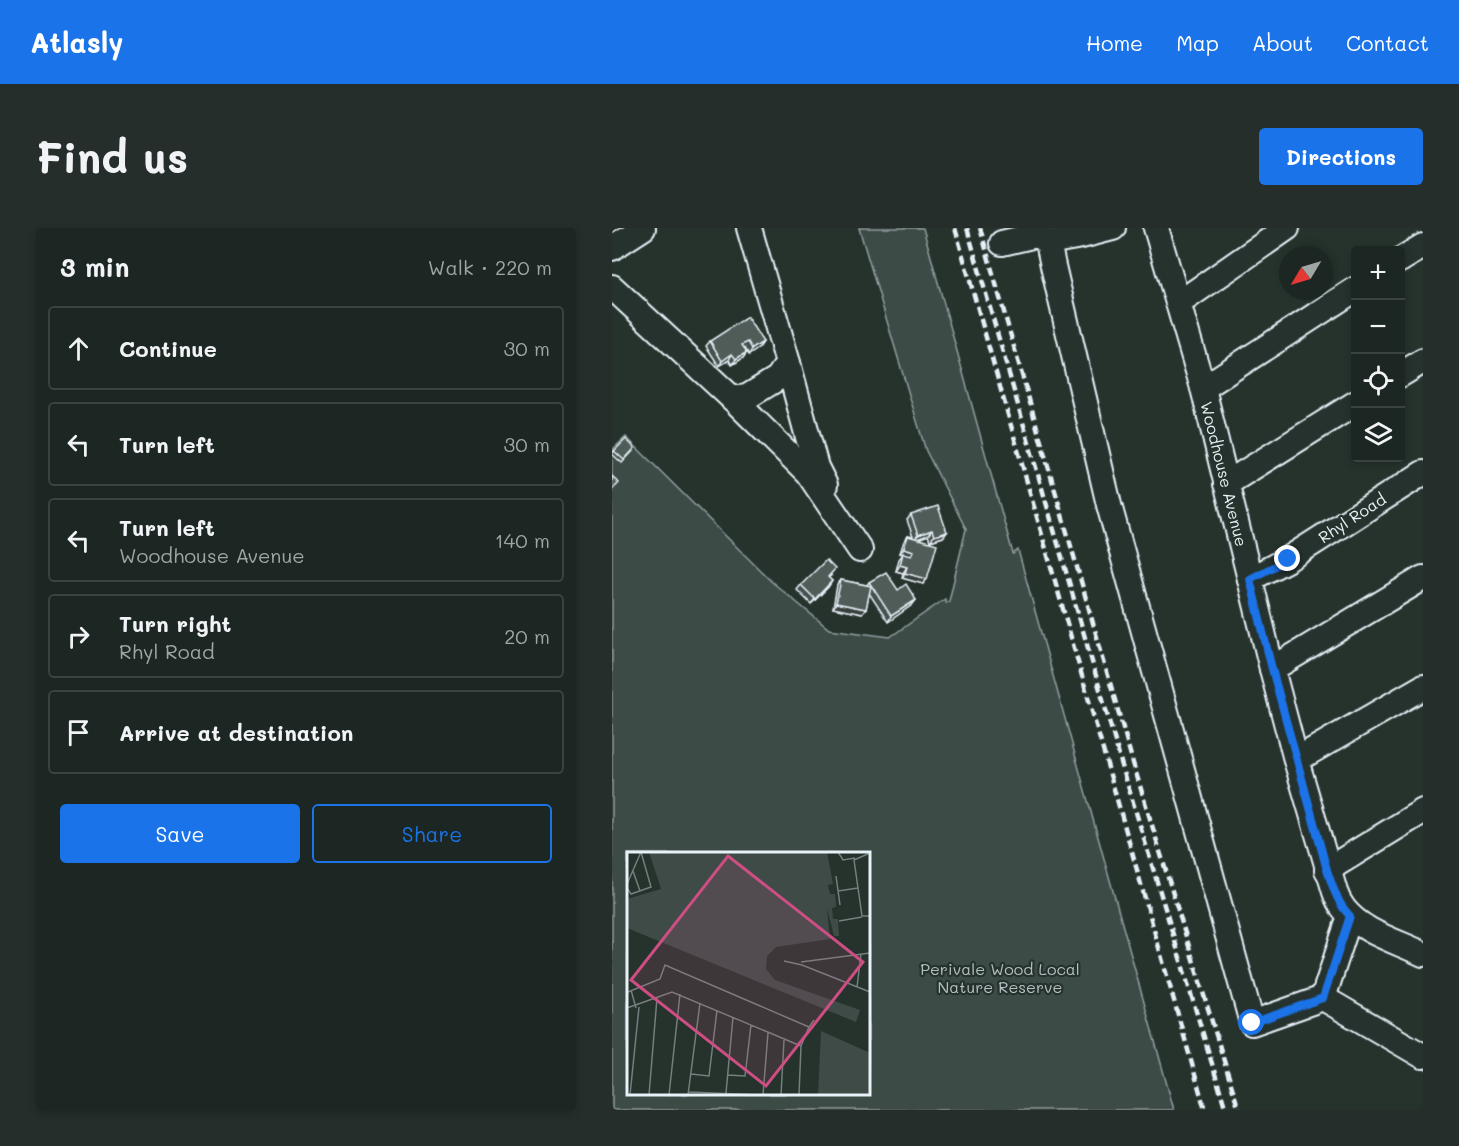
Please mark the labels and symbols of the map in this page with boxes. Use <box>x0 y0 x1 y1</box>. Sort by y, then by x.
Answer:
north arrow <box>1279 246 1333 300</box>
street label: Woodhouse Avenue <box>1196 399 1253 549</box>
street label: Rhyl Road <box>1314 488 1390 547</box>
route end <box>1274 545 1300 571</box>
inset map <box>627 852 870 1095</box>
park label: Perivale Wood Local Nature Reserve <box>920 958 1080 997</box>
route start <box>1238 1009 1264 1035</box>

